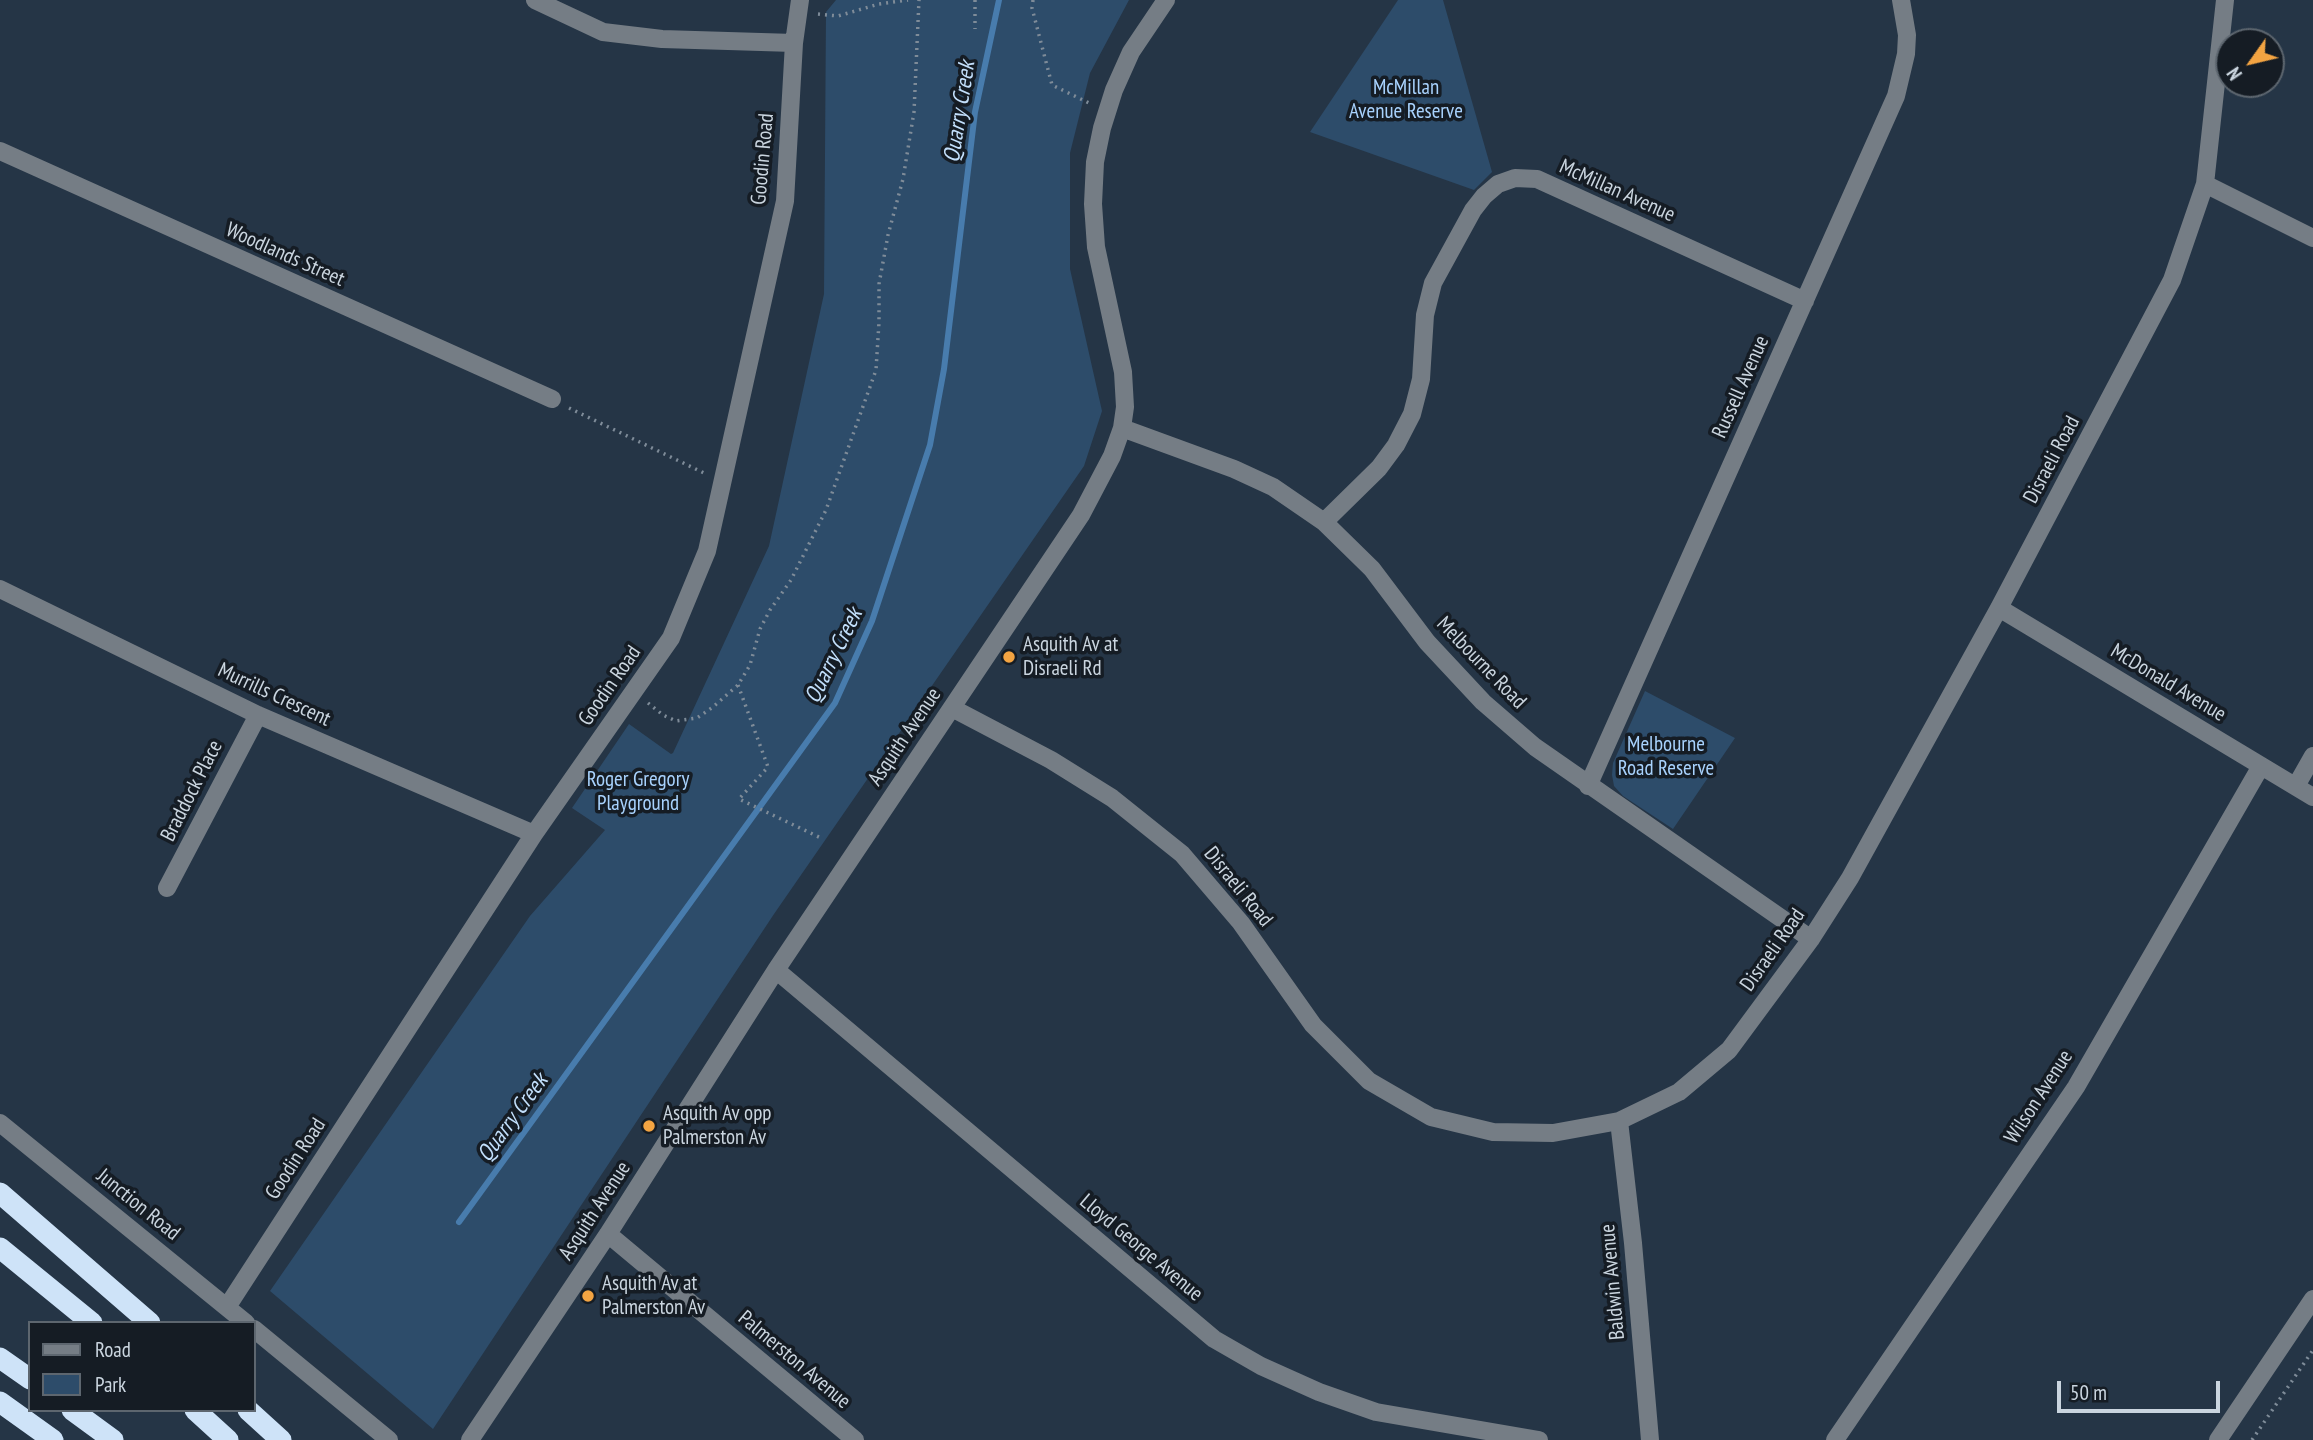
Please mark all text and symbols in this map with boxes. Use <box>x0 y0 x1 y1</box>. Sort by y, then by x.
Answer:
north arrow <box>2215 28 2285 98</box>
water label: Quarry Creek <box>938 59 982 165</box>
text: N <box>2221 63 2247 85</box>
park label: McMillan Avenue Reserve <box>1349 75 1463 125</box>
street label: Goodin Road <box>746 112 780 206</box>
street label: McMillan Avenue <box>1555 154 1679 228</box>
street label: Woodlands Street <box>222 218 348 292</box>
street label: Russell Avenue <box>1707 332 1775 442</box>
street label: Disraeli Road <box>2019 412 2085 508</box>
water label: Quarry Creek <box>799 604 869 708</box>
street label: Melbourne Road <box>1431 612 1531 714</box>
place label: Asquith Av at Disraeli Rd <box>1023 632 1118 682</box>
street label: McDonald Avenue <box>2106 639 2230 727</box>
street label: Goodin Road <box>573 641 647 731</box>
marker: Asquith Av at Disraeli Rd <box>1001 649 1017 665</box>
street label: Murrills Crescent <box>214 658 334 732</box>
street label: Asquith Avenue <box>863 683 947 791</box>
park label: Melbourne Road Reserve <box>1618 732 1714 782</box>
street label: Braddock Place <box>156 736 228 846</box>
park label: Roger Gregory Playground <box>587 767 689 817</box>
street label: Disraeli Road <box>1198 842 1278 932</box>
street label: Disraeli Road <box>1735 904 1811 996</box>
street label: Wilson Avenue <box>1999 1045 2079 1149</box>
water label: Quarry Creek <box>472 1069 554 1167</box>
place label: Asquith Av opp Palmerston Av <box>663 1101 771 1151</box>
street label: Goodin Road <box>260 1114 332 1204</box>
marker: Asquith Av opp Palmerston Av <box>641 1118 657 1134</box>
street label: Asquith Avenue <box>554 1157 636 1265</box>
street label: Junction Road <box>91 1164 185 1246</box>
street label: Lloyd George Avenue <box>1074 1189 1208 1307</box>
street label: Baldwin Avenue <box>1595 1223 1631 1341</box>
place label: Asquith Av at Palmerston Av <box>602 1271 705 1321</box>
marker: Asquith Av at Palmerston Av <box>580 1288 596 1304</box>
street label: Palmerston Avenue <box>733 1306 855 1414</box>
legend <box>28 1321 256 1412</box>
text: Road <box>95 1336 131 1363</box>
scale bar <box>2061 1366 2224 1410</box>
text: Park <box>95 1371 126 1398</box>
text: 50 m <box>2070 1379 2107 1406</box>

